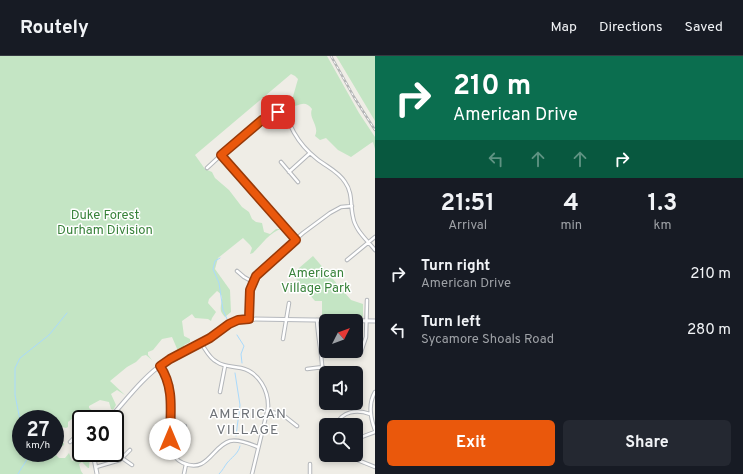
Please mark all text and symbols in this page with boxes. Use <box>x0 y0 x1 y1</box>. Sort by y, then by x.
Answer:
text: Routely <box>20 16 89 40</box>
text: Map <box>551 19 577 36</box>
text: Directions <box>599 19 663 36</box>
text: Saved <box>685 19 723 36</box>
text: 210 m <box>453 69 531 105</box>
icon: right <box>387 72 439 124</box>
pin <box>261 95 295 129</box>
icon: arrive <box>267 101 289 123</box>
text: American Drive <box>453 104 578 127</box>
icon: left <box>485 148 507 170</box>
icon: ahead <box>527 148 549 170</box>
icon: ahead <box>569 148 591 170</box>
icon: right <box>611 148 633 170</box>
text: 21:51 <box>441 189 495 219</box>
text: 4 <box>563 189 579 219</box>
text: 1.3 <box>648 189 677 219</box>
park label: Duke Forest Durham Division <box>57 208 153 239</box>
text: Arrival <box>448 218 487 234</box>
text: min <box>560 218 582 234</box>
text: km <box>653 218 671 234</box>
text: Turn right <box>421 257 490 276</box>
icon: right <box>387 263 409 285</box>
text: 210 m <box>690 265 731 284</box>
park label: American Village Park <box>281 266 351 297</box>
text: American Drive <box>421 276 511 292</box>
text: Turn left <box>421 313 481 332</box>
north arrow <box>319 314 363 358</box>
map controls <box>319 314 363 462</box>
icon: left <box>387 319 409 341</box>
text: 280 m <box>687 321 731 340</box>
text: Sycamore Shoals Road <box>421 332 554 348</box>
button: sound <box>319 366 363 410</box>
district label: AMERICAN VILLAGE <box>209 406 287 439</box>
speed limit sign: 30 <box>72 410 124 462</box>
text: 27 <box>27 418 49 444</box>
position arrow <box>149 418 191 460</box>
button: search <box>319 418 363 462</box>
button: Exit <box>387 420 555 466</box>
button: Share <box>563 420 731 466</box>
text: km/h <box>26 439 50 452</box>

